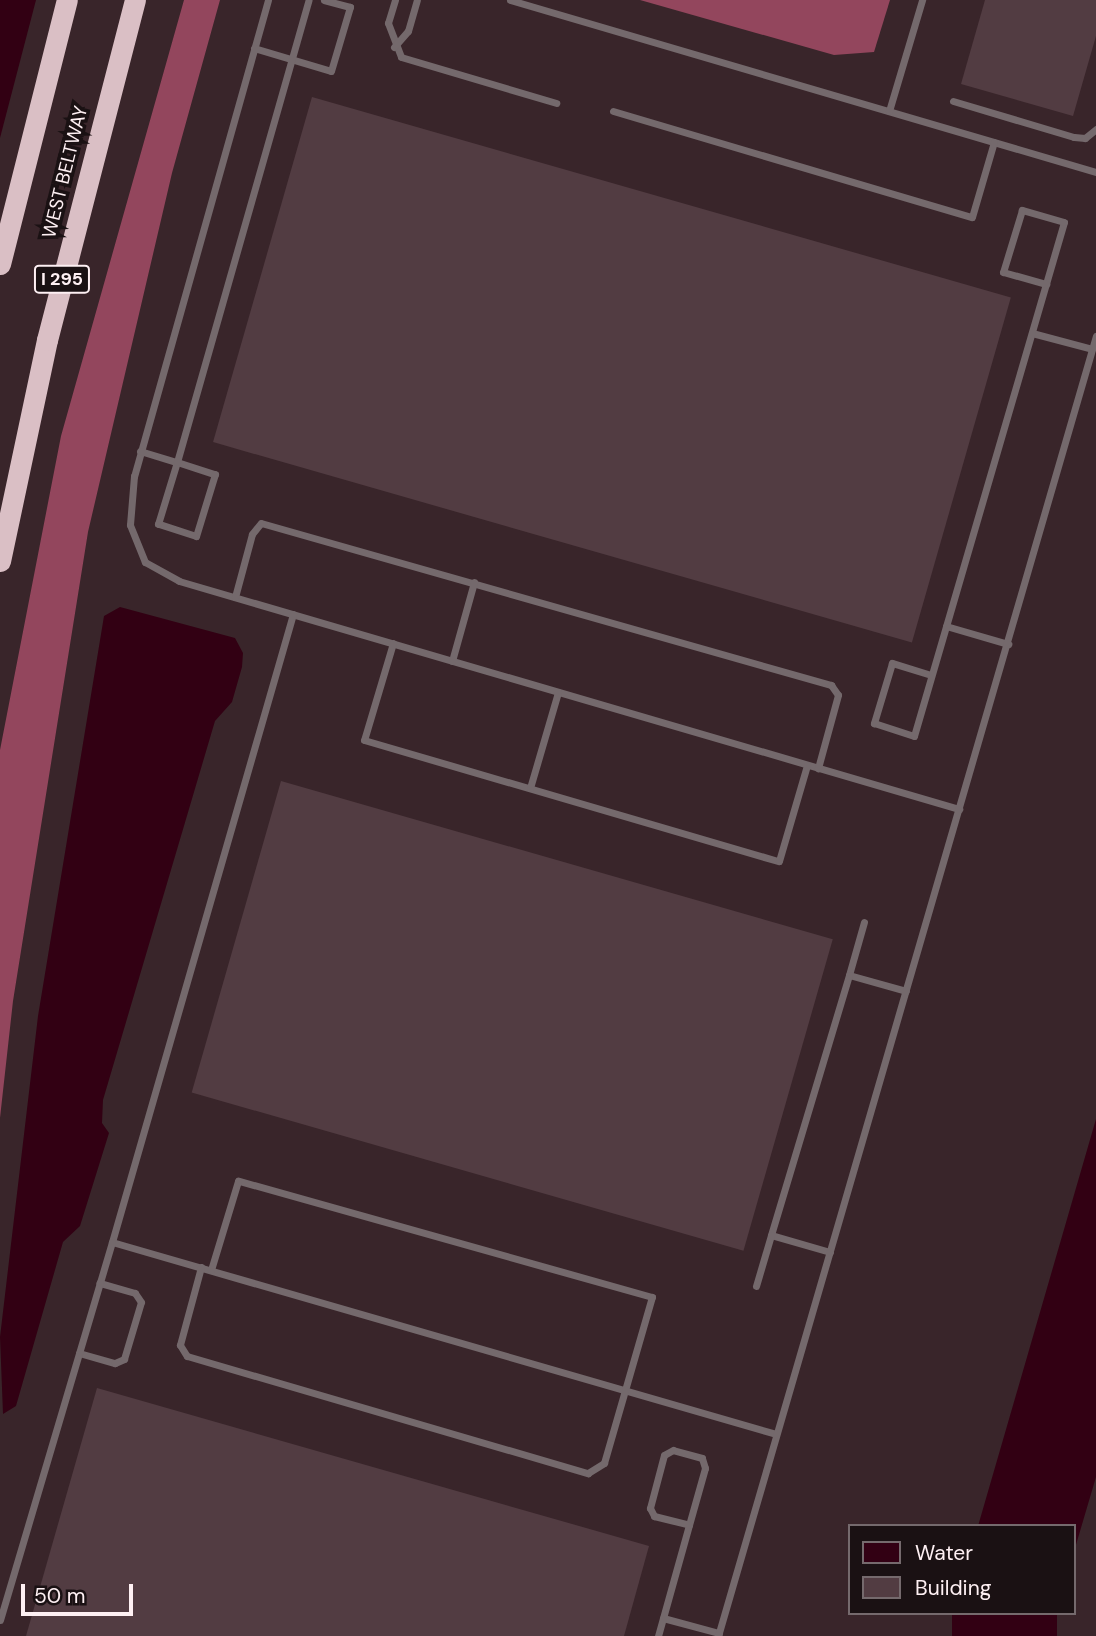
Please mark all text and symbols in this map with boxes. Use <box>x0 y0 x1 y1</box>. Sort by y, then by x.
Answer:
street label: WEST BELTWAY <box>38 103 92 241</box>
road number: I 295 <box>32 264 92 293</box>
legend <box>848 1524 1075 1615</box>
text: Water <box>915 1539 973 1567</box>
scale bar <box>24 1570 136 1614</box>
text: Building <box>915 1574 991 1602</box>
text: 50 m <box>34 1582 85 1610</box>

